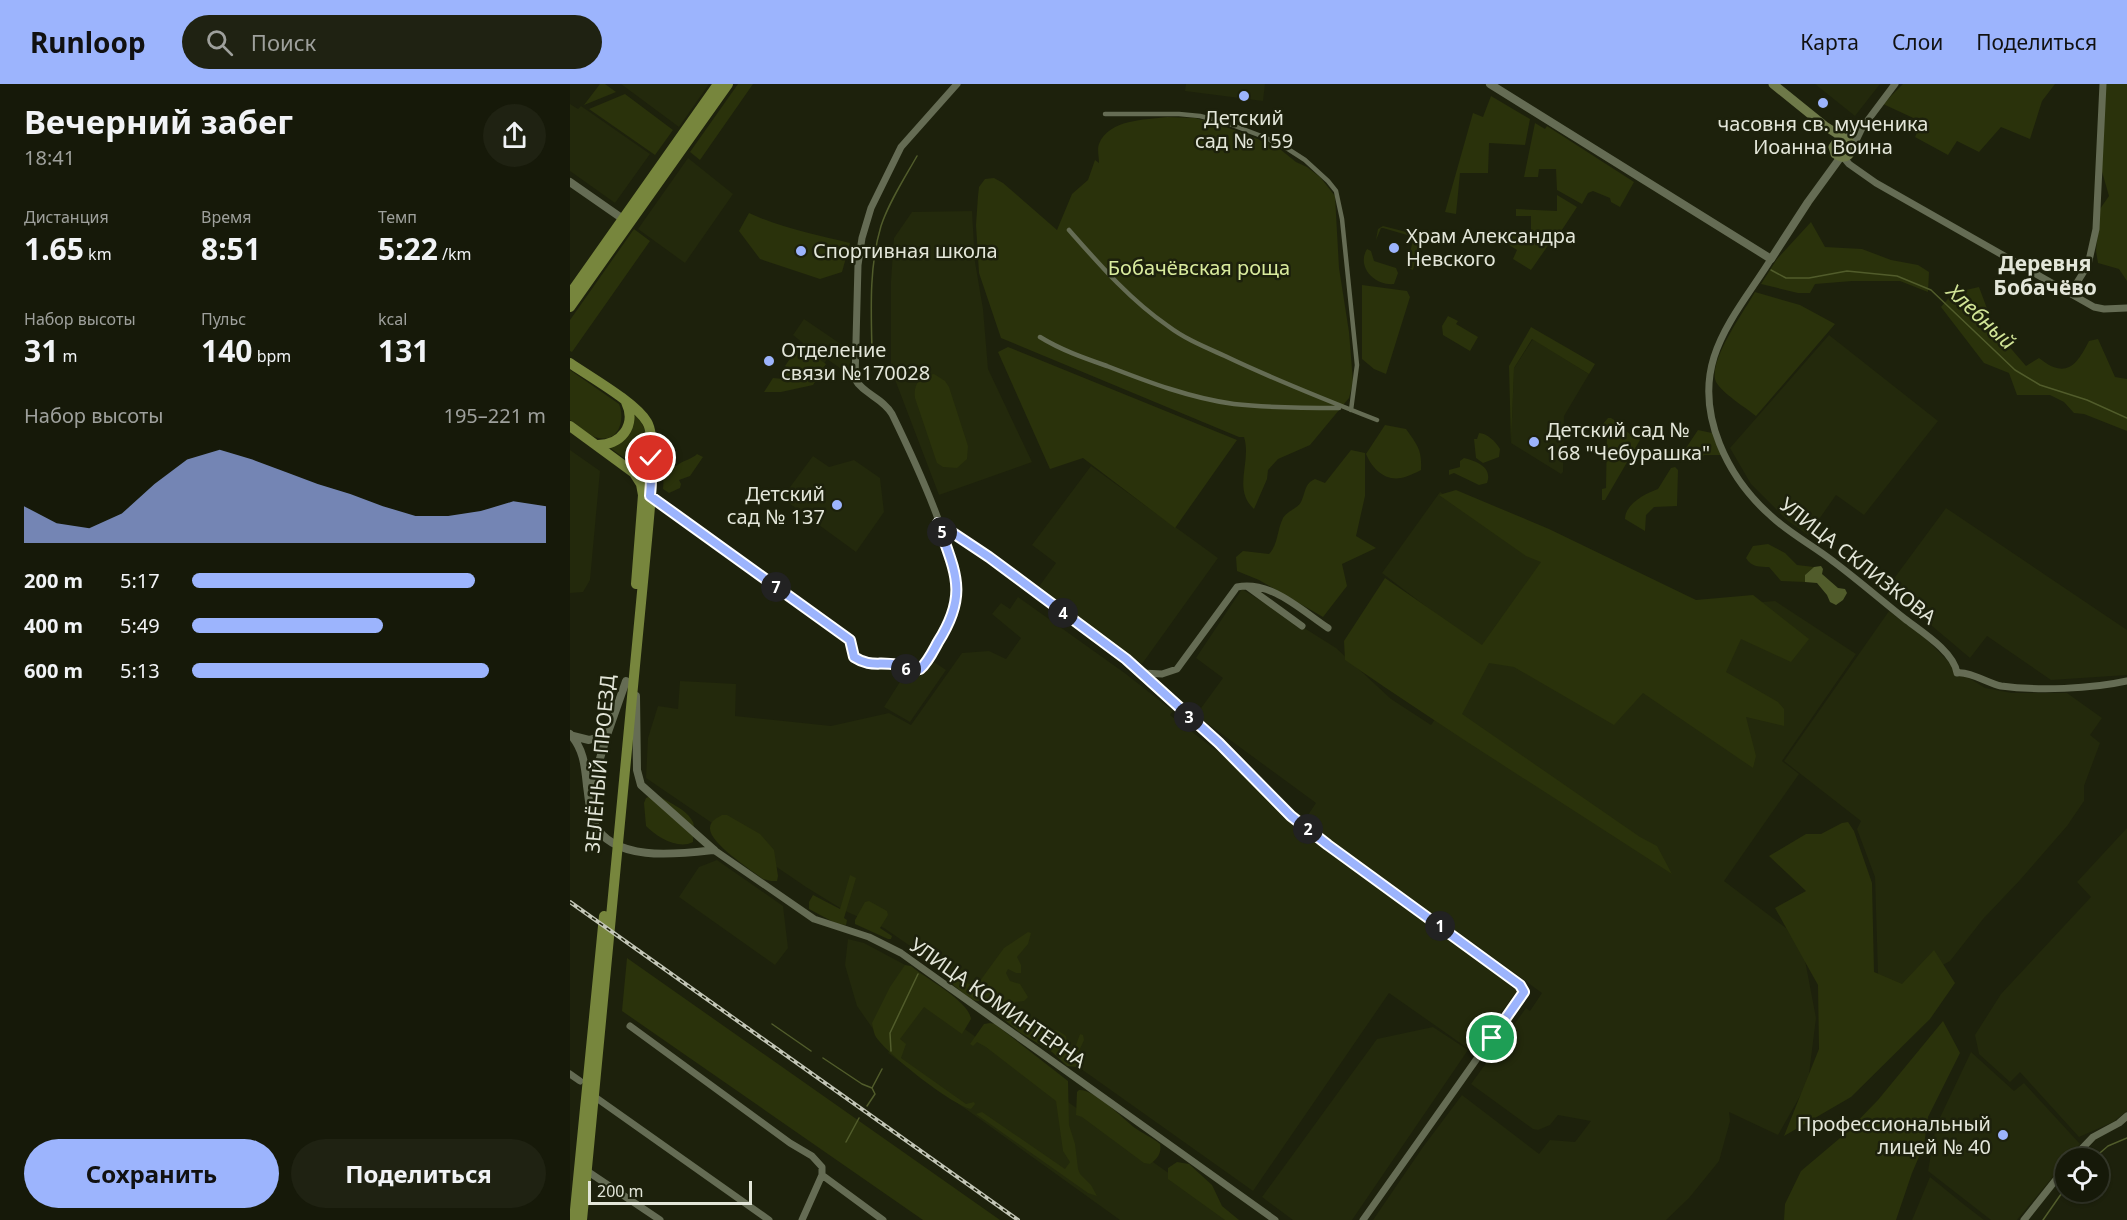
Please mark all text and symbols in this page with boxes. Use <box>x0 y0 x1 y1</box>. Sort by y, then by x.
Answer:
search box <box>182 15 602 69</box>
text: Runloop <box>30 23 146 61</box>
icon: search <box>203 26 236 59</box>
text: Поиск <box>251 27 316 57</box>
text: Карта <box>1800 28 1859 56</box>
text: Слои <box>1892 28 1943 56</box>
text: Поделиться <box>1976 28 2097 56</box>
marker: Детский сад № 159 <box>1237 89 1251 103</box>
marker: часовня св. мученика Иоанна Воина <box>1816 96 1830 110</box>
text: Вечерний забег <box>24 99 293 144</box>
button: share <box>483 104 546 167</box>
place label: Детский сад № 159 <box>1195 104 1293 154</box>
place label: часовня св. мученика Иоанна Воина <box>1718 110 1928 160</box>
text: 18:41 <box>24 144 75 171</box>
text: Дистанция <box>24 206 109 228</box>
text: Время <box>201 206 251 228</box>
text: Темп <box>378 206 417 228</box>
place label: Храм Александра Невского <box>1406 222 1576 272</box>
text: 1.65 <box>24 228 84 269</box>
text: 8:51 <box>201 228 261 269</box>
text: 5:22 <box>378 228 438 269</box>
place label: Спортивная школа <box>813 237 998 264</box>
marker: Храм Александра Невского <box>1387 241 1401 255</box>
text: km <box>84 243 112 265</box>
text: /km <box>438 243 472 265</box>
marker: Спортивная школа <box>794 244 808 258</box>
district label: Деревня Бобачёво <box>1993 249 2097 301</box>
park label: Бобачёвская роща <box>1108 254 1290 281</box>
water label: Хлебный <box>1940 276 2022 355</box>
text: Набор высоты <box>24 308 136 330</box>
text: Пульс <box>201 308 246 330</box>
text: kcal <box>378 308 407 330</box>
text: 31 <box>24 330 58 371</box>
text: 140 <box>201 330 252 371</box>
text: 131 <box>378 330 429 371</box>
place label: Отделение связи №170028 <box>781 336 930 386</box>
text: m <box>58 345 77 367</box>
text: bpm <box>252 345 291 367</box>
marker: Отделение связи №170028 <box>762 354 776 368</box>
text: Набор высоты <box>24 402 163 429</box>
text: 195–221 m <box>443 402 546 429</box>
place label: Детский сад № 168 "Чебурашка" <box>1546 416 1710 466</box>
pin <box>625 432 676 483</box>
marker: Детский сад № 168 "Чебурашка" <box>1527 435 1541 449</box>
icon: check <box>634 441 667 474</box>
place label: Детский сад № 137 <box>727 480 825 530</box>
street label: УЛИЦА СКЛИЗКОВА <box>1775 491 1942 630</box>
marker: Детский сад № 137 <box>830 498 844 512</box>
pin: 5 <box>927 517 957 547</box>
text: 5 <box>937 521 947 543</box>
text: 200 m <box>24 567 83 594</box>
text: 5:17 <box>120 567 160 594</box>
pin: 7 <box>761 572 791 602</box>
text: 7 <box>771 576 781 598</box>
pin: 4 <box>1048 598 1078 628</box>
text: 4 <box>1058 602 1068 624</box>
text: 400 m <box>24 612 83 639</box>
text: 5:49 <box>120 612 160 639</box>
pin: 6 <box>891 654 921 684</box>
text: 600 m <box>24 657 83 684</box>
text: 5:13 <box>120 657 160 684</box>
text: 6 <box>901 658 911 680</box>
street label: ЗЕЛЁНЫЙ ПРОЕЗД <box>578 673 621 854</box>
pin: 3 <box>1174 702 1204 732</box>
text: 3 <box>1184 706 1194 728</box>
pin: 2 <box>1293 814 1323 844</box>
text: 2 <box>1303 818 1313 840</box>
pin: 1 <box>1425 911 1455 941</box>
text: 1 <box>1435 915 1445 937</box>
street label: УЛИЦА КОМИНТЕРНА <box>905 931 1092 1074</box>
pin <box>1466 1012 1517 1063</box>
icon: arrive <box>1475 1021 1508 1054</box>
place label: Профессиональный лицей № 40 <box>1797 1110 1991 1160</box>
marker: Профессиональный лицей № 40 <box>1996 1128 2010 1142</box>
button: Сохранить <box>24 1139 279 1208</box>
button: Поделиться <box>291 1139 546 1208</box>
map controls <box>2055 1148 2109 1202</box>
button: locate <box>2055 1148 2109 1202</box>
scale bar <box>588 1178 752 1206</box>
text: 200 m <box>597 1180 644 1202</box>

